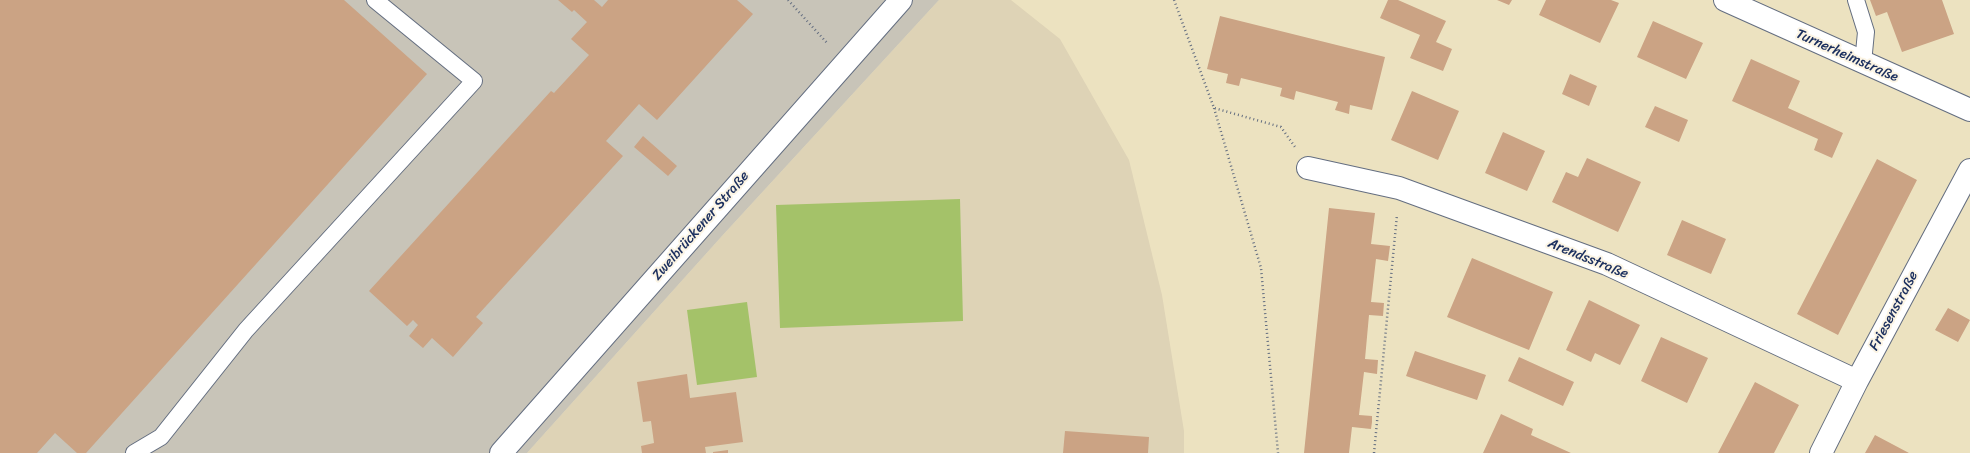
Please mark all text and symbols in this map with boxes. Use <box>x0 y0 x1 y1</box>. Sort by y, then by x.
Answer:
street label: Turnerheimstraße <box>1793 26 1901 86</box>
street label: Zweibrückener Straße <box>649 168 753 284</box>
street label: Arendsstraße <box>1545 235 1631 283</box>
street label: Friesenstraße <box>1866 268 1922 354</box>

